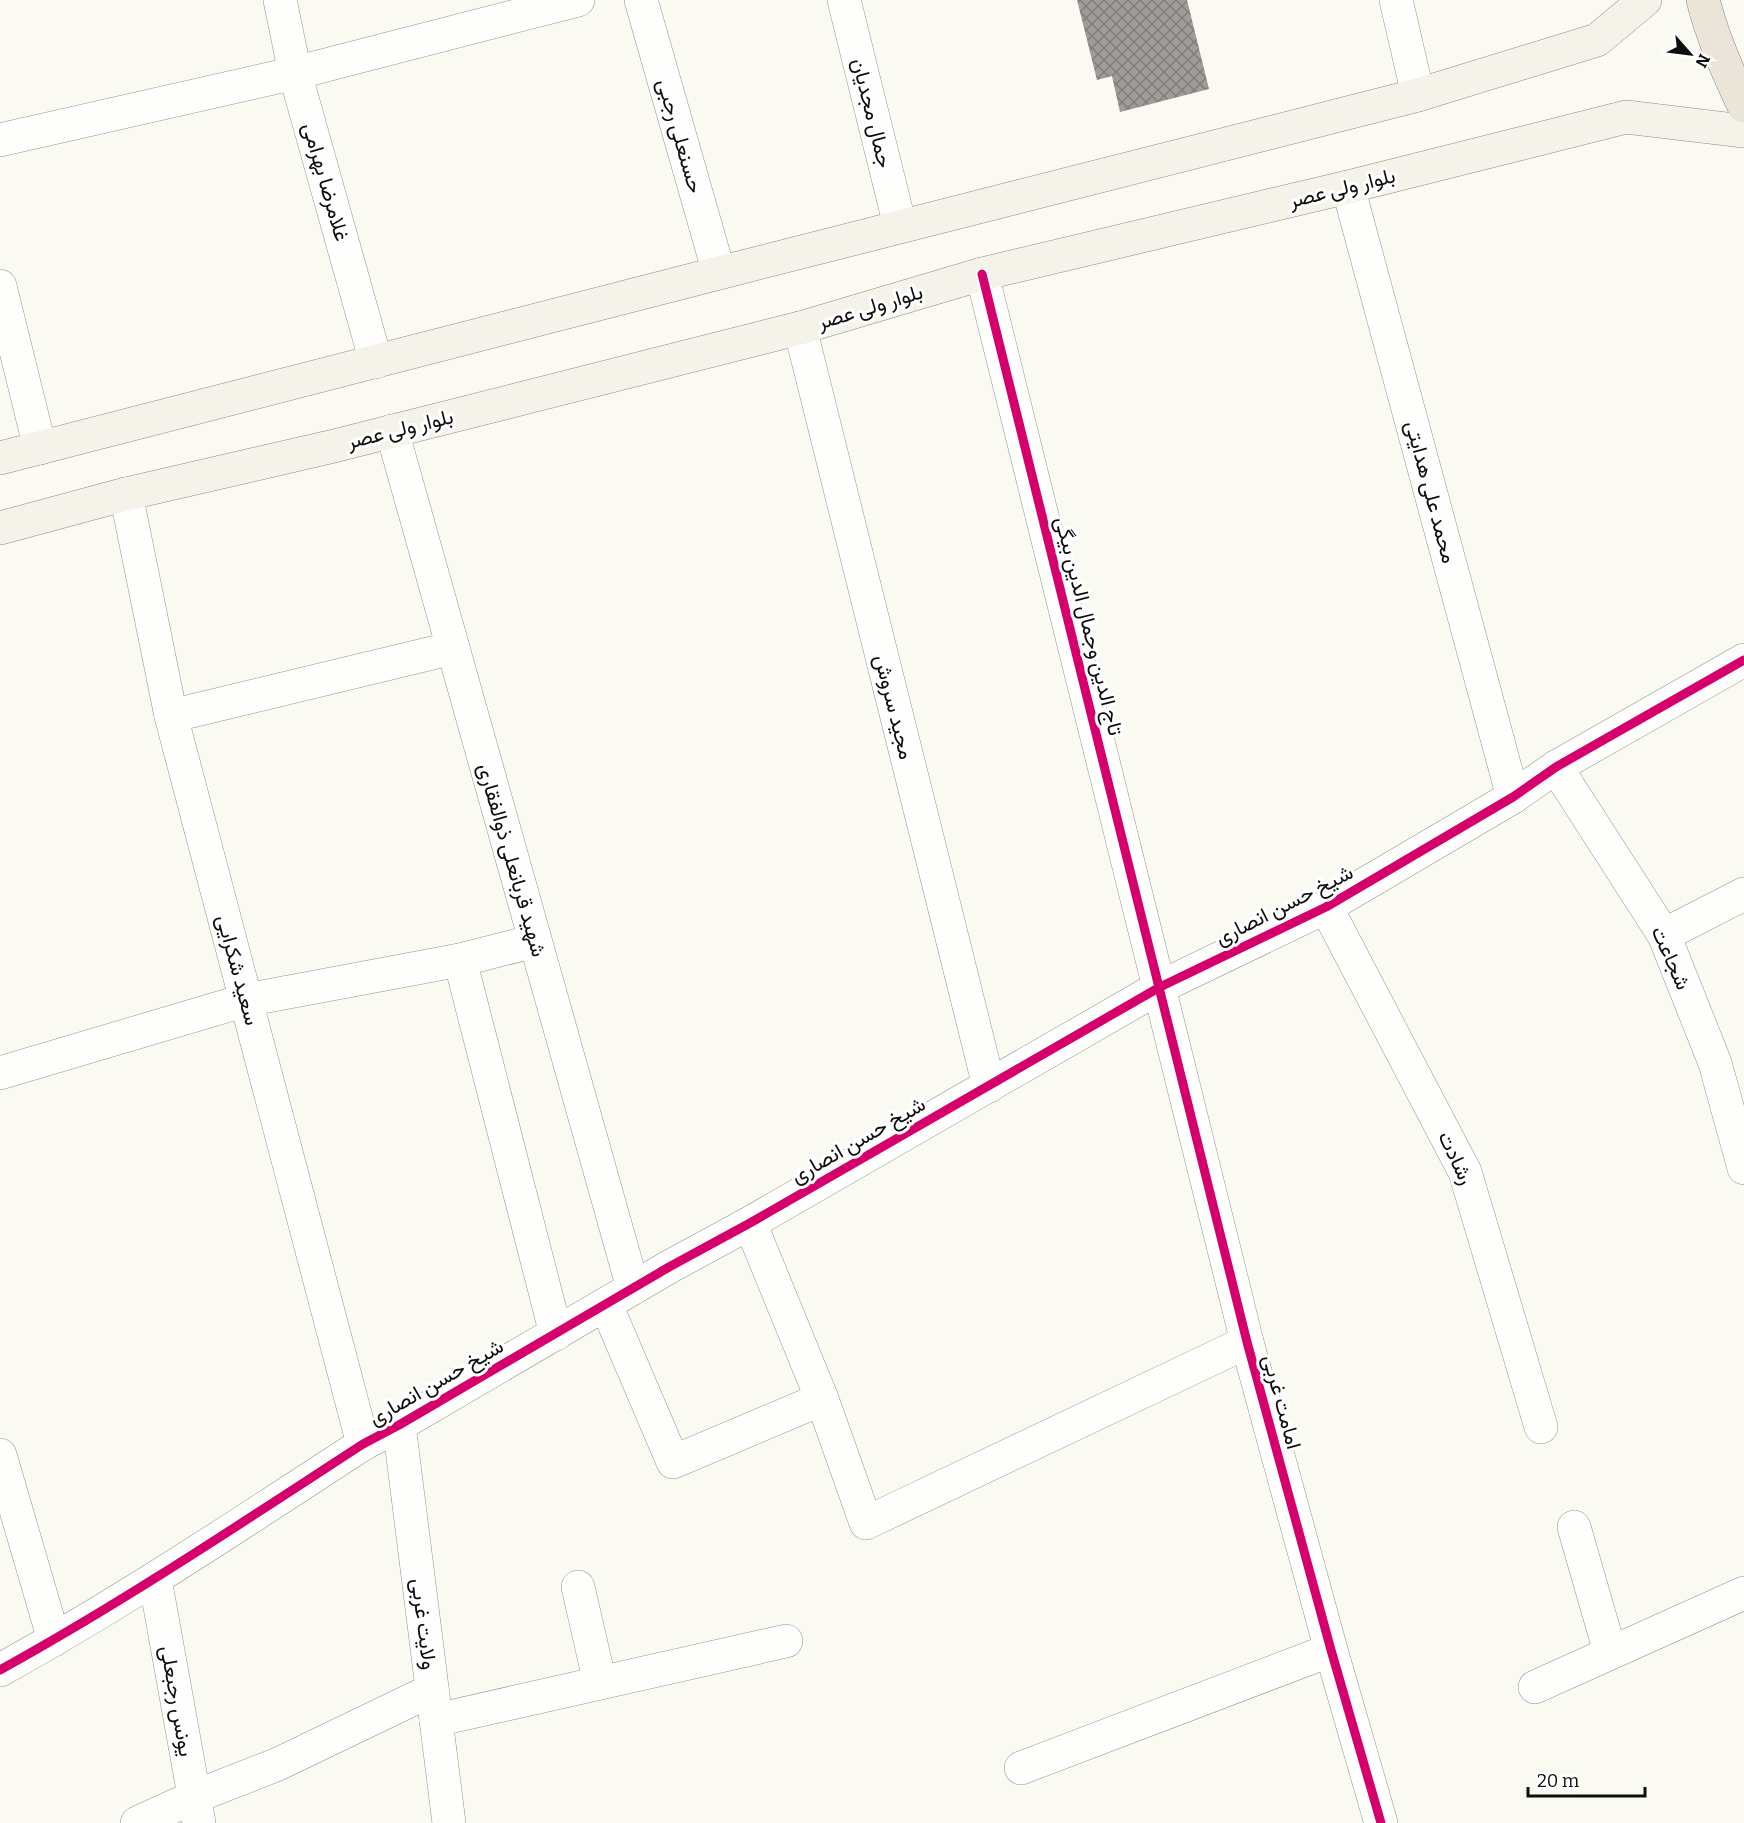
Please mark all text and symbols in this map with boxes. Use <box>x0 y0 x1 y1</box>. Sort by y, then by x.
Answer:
north arrow <box>1660 24 1720 84</box>
text: N <box>1692 51 1714 71</box>
street label: جمال مجدیان <box>846 55 898 171</box>
street label: حسنعلی رجبی <box>651 76 709 196</box>
street label: غلامرضا بهرامی <box>297 120 355 244</box>
street label: بلوار ولی عصر <box>1285 162 1398 214</box>
street label: بلوار ولی عصر <box>813 279 926 336</box>
street label: بلوار ولی عصر <box>343 403 456 455</box>
street label: محمد علی هدایتی <box>1399 418 1463 566</box>
street label: تاج الدین وجمال الدین بیگی <box>1048 514 1129 738</box>
street label: مجید سروش <box>868 652 920 762</box>
street label: شهید قربانعلی ذوالفقاری <box>472 760 552 960</box>
street label: شیخ حسن انصاری <box>1211 859 1358 952</box>
street label: سعید شکرایی <box>211 912 265 1028</box>
street label: شجاعت <box>1646 922 1696 994</box>
street label: شیخ حسن انصاری <box>786 1091 931 1190</box>
street label: رشادت <box>1432 1127 1480 1189</box>
street label: شیخ حسن انصاری <box>364 1333 509 1432</box>
street label: امامت غربی <box>1257 1352 1307 1452</box>
street label: ولایت غربی <box>406 1577 442 1671</box>
street label: یونس رجبعلی <box>154 1643 200 1759</box>
scale bar <box>1528 1760 1645 1798</box>
text: 20 m <box>1537 1770 1579 1792</box>

